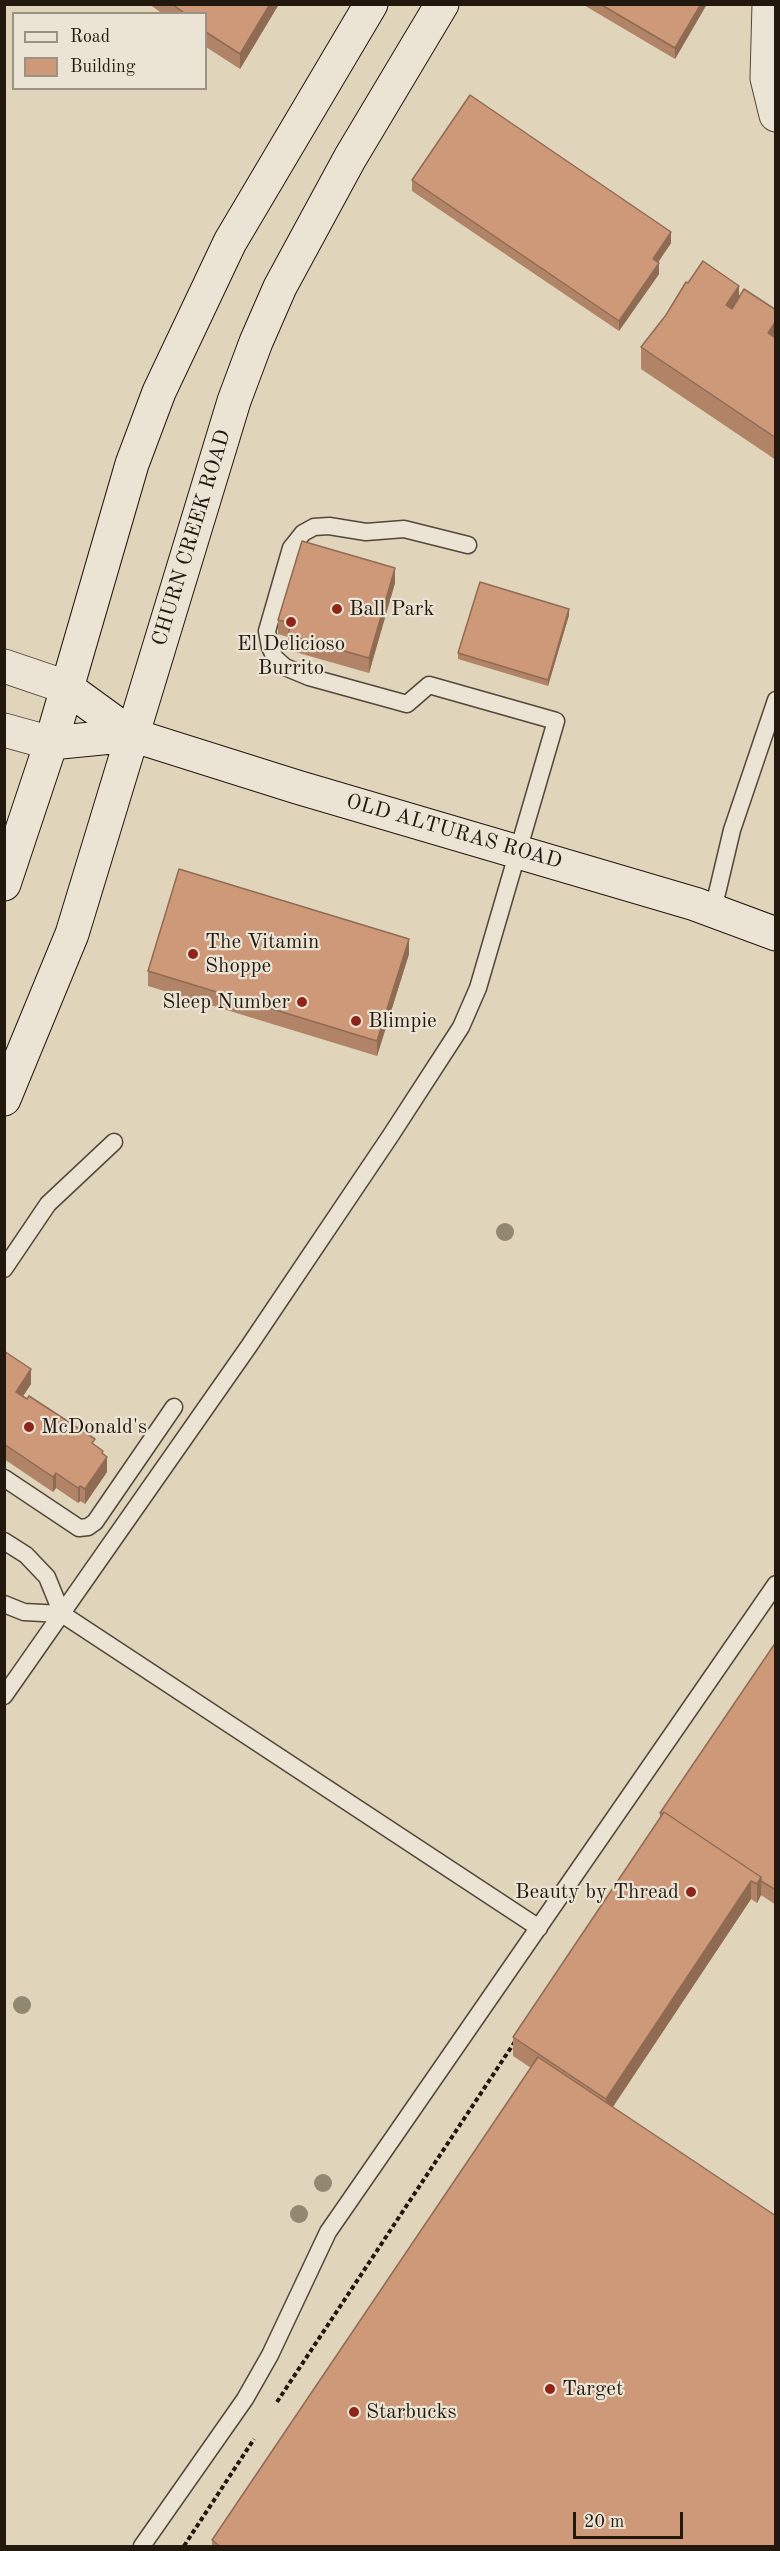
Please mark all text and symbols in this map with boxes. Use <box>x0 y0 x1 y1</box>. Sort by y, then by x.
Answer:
legend <box>12 12 207 90</box>
text: Road <box>70 28 110 46</box>
text: Building <box>70 58 135 76</box>
street label: CHURN CREEK ROAD <box>147 427 237 649</box>
place label: Ball Park <box>349 596 434 622</box>
marker: Ball Park <box>330 602 344 616</box>
marker: El Delicioso Burrito <box>284 615 298 629</box>
place label: El Delicioso Burrito <box>237 631 345 681</box>
street label: OLD ALTURAS ROAD <box>343 789 565 875</box>
place label: The Vitamin Shoppe <box>205 929 319 979</box>
marker: The Vitamin Shoppe <box>186 947 200 961</box>
place label: Sleep Number <box>162 989 290 1015</box>
marker: Sleep Number <box>295 995 309 1009</box>
place label: Blimpie <box>368 1008 437 1034</box>
marker: Blimpie <box>349 1014 363 1028</box>
place label: McDonald's <box>41 1414 147 1440</box>
marker: McDonald's <box>22 1420 36 1434</box>
place label: Beauty by Thread <box>515 1879 679 1905</box>
marker: Beauty by Thread <box>684 1885 698 1899</box>
place label: Target <box>562 2376 623 2402</box>
marker: Target <box>543 2382 557 2396</box>
place label: Starbucks <box>366 2399 457 2425</box>
marker: Starbucks <box>347 2405 361 2419</box>
scale bar <box>576 2500 686 2538</box>
text: 20 m <box>584 2513 624 2531</box>

